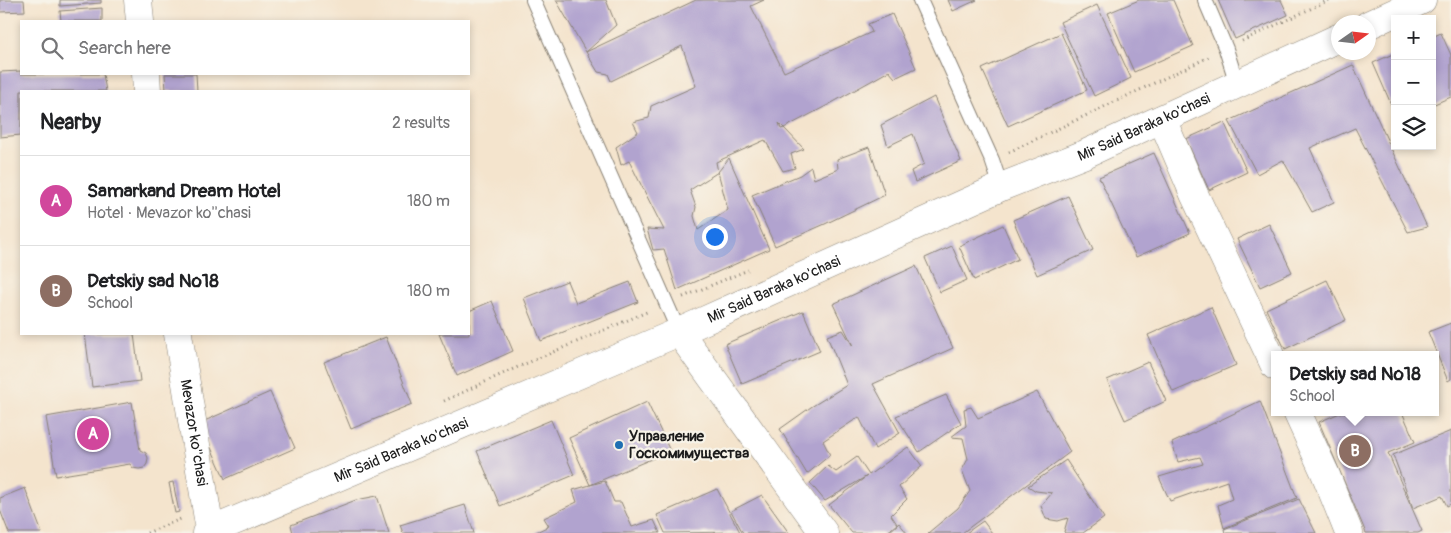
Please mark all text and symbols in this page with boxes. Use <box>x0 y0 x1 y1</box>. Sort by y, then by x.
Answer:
north arrow <box>1331 15 1376 60</box>
map controls <box>1391 15 1436 150</box>
button: + <box>1391 15 1436 60</box>
search box <box>20 20 470 75</box>
icon: search <box>38 34 66 62</box>
text: Search here <box>78 36 171 60</box>
button: − <box>1391 60 1436 105</box>
street label: Mir Said Baraka ko'chasi <box>1075 89 1214 166</box>
button: layers <box>1391 105 1436 150</box>
text: Nearby <box>40 109 101 136</box>
text: 2 results <box>392 113 450 133</box>
text: Samarkand Dream Hotel <box>87 179 281 203</box>
text: A <box>51 191 61 211</box>
text: 180 m <box>407 191 450 211</box>
text: Hotel · Mevazor ko''chasi <box>87 203 251 223</box>
your location <box>702 224 728 250</box>
street label: Mir Said Baraka ko'chasi <box>705 251 844 328</box>
text: Detskiy sad №18 <box>87 269 219 293</box>
text: B <box>51 281 61 301</box>
text: 180 m <box>407 281 450 301</box>
text: School <box>87 293 133 313</box>
popup <box>1271 351 1439 416</box>
text: Detskiy sad №18 <box>1289 362 1421 386</box>
street label: Mevazor ko''chasi <box>176 378 212 488</box>
text: School <box>1289 386 1335 406</box>
street label: Mir Said Baraka ko'chasi <box>331 414 472 487</box>
pin: A <box>77 415 109 453</box>
place label: Управление Госкомимущества <box>629 427 749 463</box>
pin: B <box>1339 432 1371 470</box>
marker: Управление Госкомимущества <box>613 439 625 451</box>

